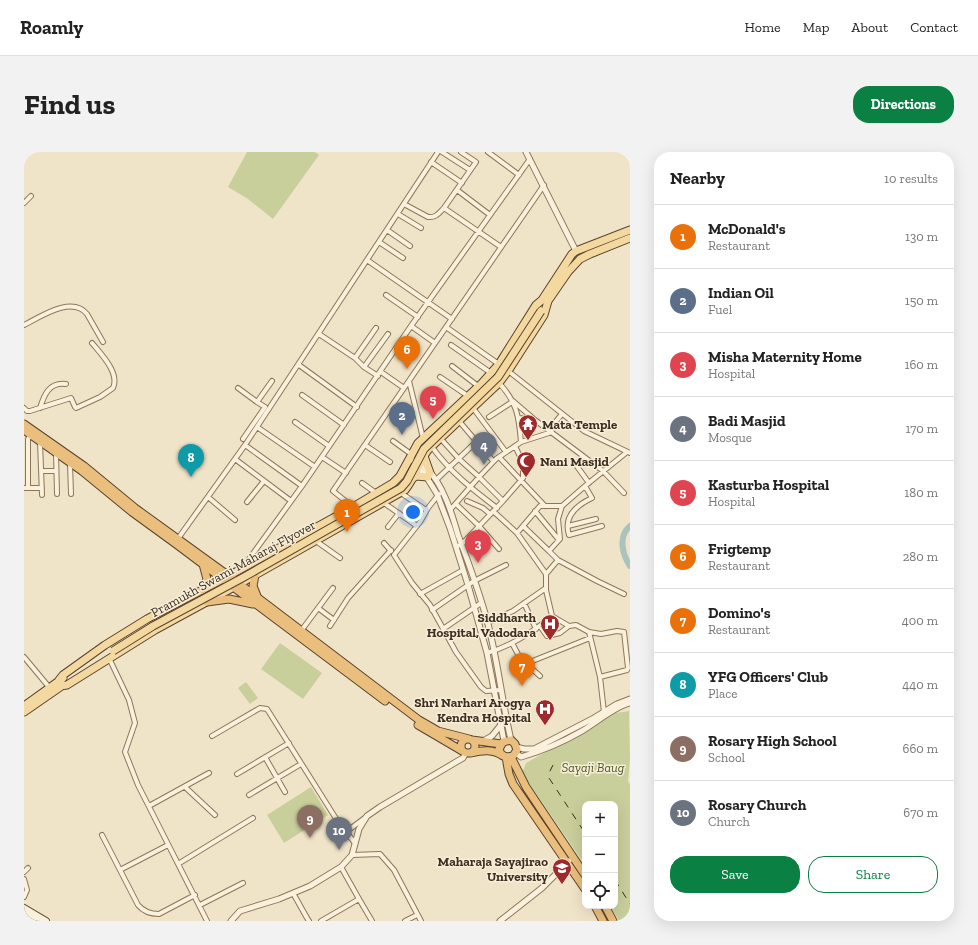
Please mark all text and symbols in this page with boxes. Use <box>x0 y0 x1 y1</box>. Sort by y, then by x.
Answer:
text: Roamly <box>20 16 83 39</box>
text: Home <box>745 19 781 36</box>
text: Map <box>803 19 829 36</box>
text: About <box>851 19 888 36</box>
text: Contact <box>910 19 958 36</box>
button: Directions <box>853 86 954 123</box>
text: Find us <box>24 88 115 121</box>
text: Nearby <box>670 168 725 188</box>
text: 10 results <box>884 171 938 186</box>
text: McDonald's <box>708 220 786 238</box>
text: 1 <box>680 229 686 244</box>
text: 130 m <box>905 229 938 244</box>
text: Restaurant <box>708 238 770 253</box>
text: Indian Oil <box>708 284 774 302</box>
text: 2 <box>680 293 686 308</box>
text: 150 m <box>905 293 938 308</box>
text: Fuel <box>708 302 732 317</box>
pin: 6 <box>394 336 420 369</box>
text: Misha Maternity Home <box>708 348 862 366</box>
text: 3 <box>680 357 686 372</box>
text: 160 m <box>904 357 938 372</box>
text: Hospital <box>708 366 755 381</box>
pin: 5 <box>420 386 446 419</box>
pin: 2 <box>389 402 415 435</box>
text: Badi Masjid <box>708 412 786 430</box>
temple icon: Mata Temple <box>517 413 539 441</box>
place label: Mata Temple <box>542 417 618 432</box>
text: 4 <box>679 421 687 436</box>
text: 170 m <box>905 421 938 436</box>
text: Mosque <box>708 430 752 445</box>
pin: 4 <box>471 432 497 465</box>
pin: 8 <box>178 444 204 477</box>
mosque icon: Nani Masjid <box>515 450 537 478</box>
place label: Nani Masjid <box>540 454 610 470</box>
text: Kasturba Hospital <box>708 476 829 494</box>
text: 5 <box>680 485 686 500</box>
text: 180 m <box>904 485 938 500</box>
text: Hospital <box>708 494 755 509</box>
pin: 1 <box>334 499 360 532</box>
your location <box>403 502 423 522</box>
street label: Pramukh Swami Maharaj Flyover <box>148 517 319 621</box>
pin: 3 <box>465 530 491 563</box>
text: Frigtemp <box>708 540 771 558</box>
text: 6 <box>680 549 686 564</box>
text: 280 m <box>903 549 938 564</box>
text: Restaurant <box>708 558 770 573</box>
text: Domino's <box>708 604 771 622</box>
place label: Siddharth Hospital, Vadodara <box>427 610 536 640</box>
hospital icon: Siddharth Hospital, Vadodara <box>539 613 561 641</box>
text: 7 <box>680 613 686 628</box>
text: 400 m <box>902 613 938 628</box>
text: Restaurant <box>708 622 770 637</box>
pin: 7 <box>509 653 535 686</box>
text: YFG Officers' Club <box>708 668 828 686</box>
text: 8 <box>679 677 687 692</box>
text: 440 m <box>902 677 938 692</box>
text: Place <box>708 686 737 701</box>
place label: Shri Narhari Arogya Kendra Hospital <box>414 695 531 725</box>
hospital icon: Shri Narhari Arogya Kendra Hospital <box>534 698 556 726</box>
text: Rosary High School <box>708 732 837 750</box>
text: 9 <box>680 741 686 756</box>
text: 660 m <box>903 741 938 756</box>
text: School <box>708 750 745 765</box>
park label: Sayaji Baug <box>561 760 625 775</box>
text: Rosary Church <box>708 796 806 814</box>
map controls <box>582 801 618 909</box>
button: + <box>582 801 618 837</box>
pin: 9 <box>297 805 323 838</box>
text: 10 <box>677 805 689 820</box>
text: 670 m <box>903 805 938 820</box>
text: Church <box>708 814 750 829</box>
pin: 10 <box>326 817 352 850</box>
button: − <box>582 837 618 873</box>
place label: Maharaja Sayajirao University <box>438 854 548 884</box>
button: Save <box>670 856 800 893</box>
button: Share <box>808 856 938 893</box>
school or university icon: Maharaja Sayajirao University <box>551 857 573 885</box>
button: locate <box>582 873 618 909</box>

